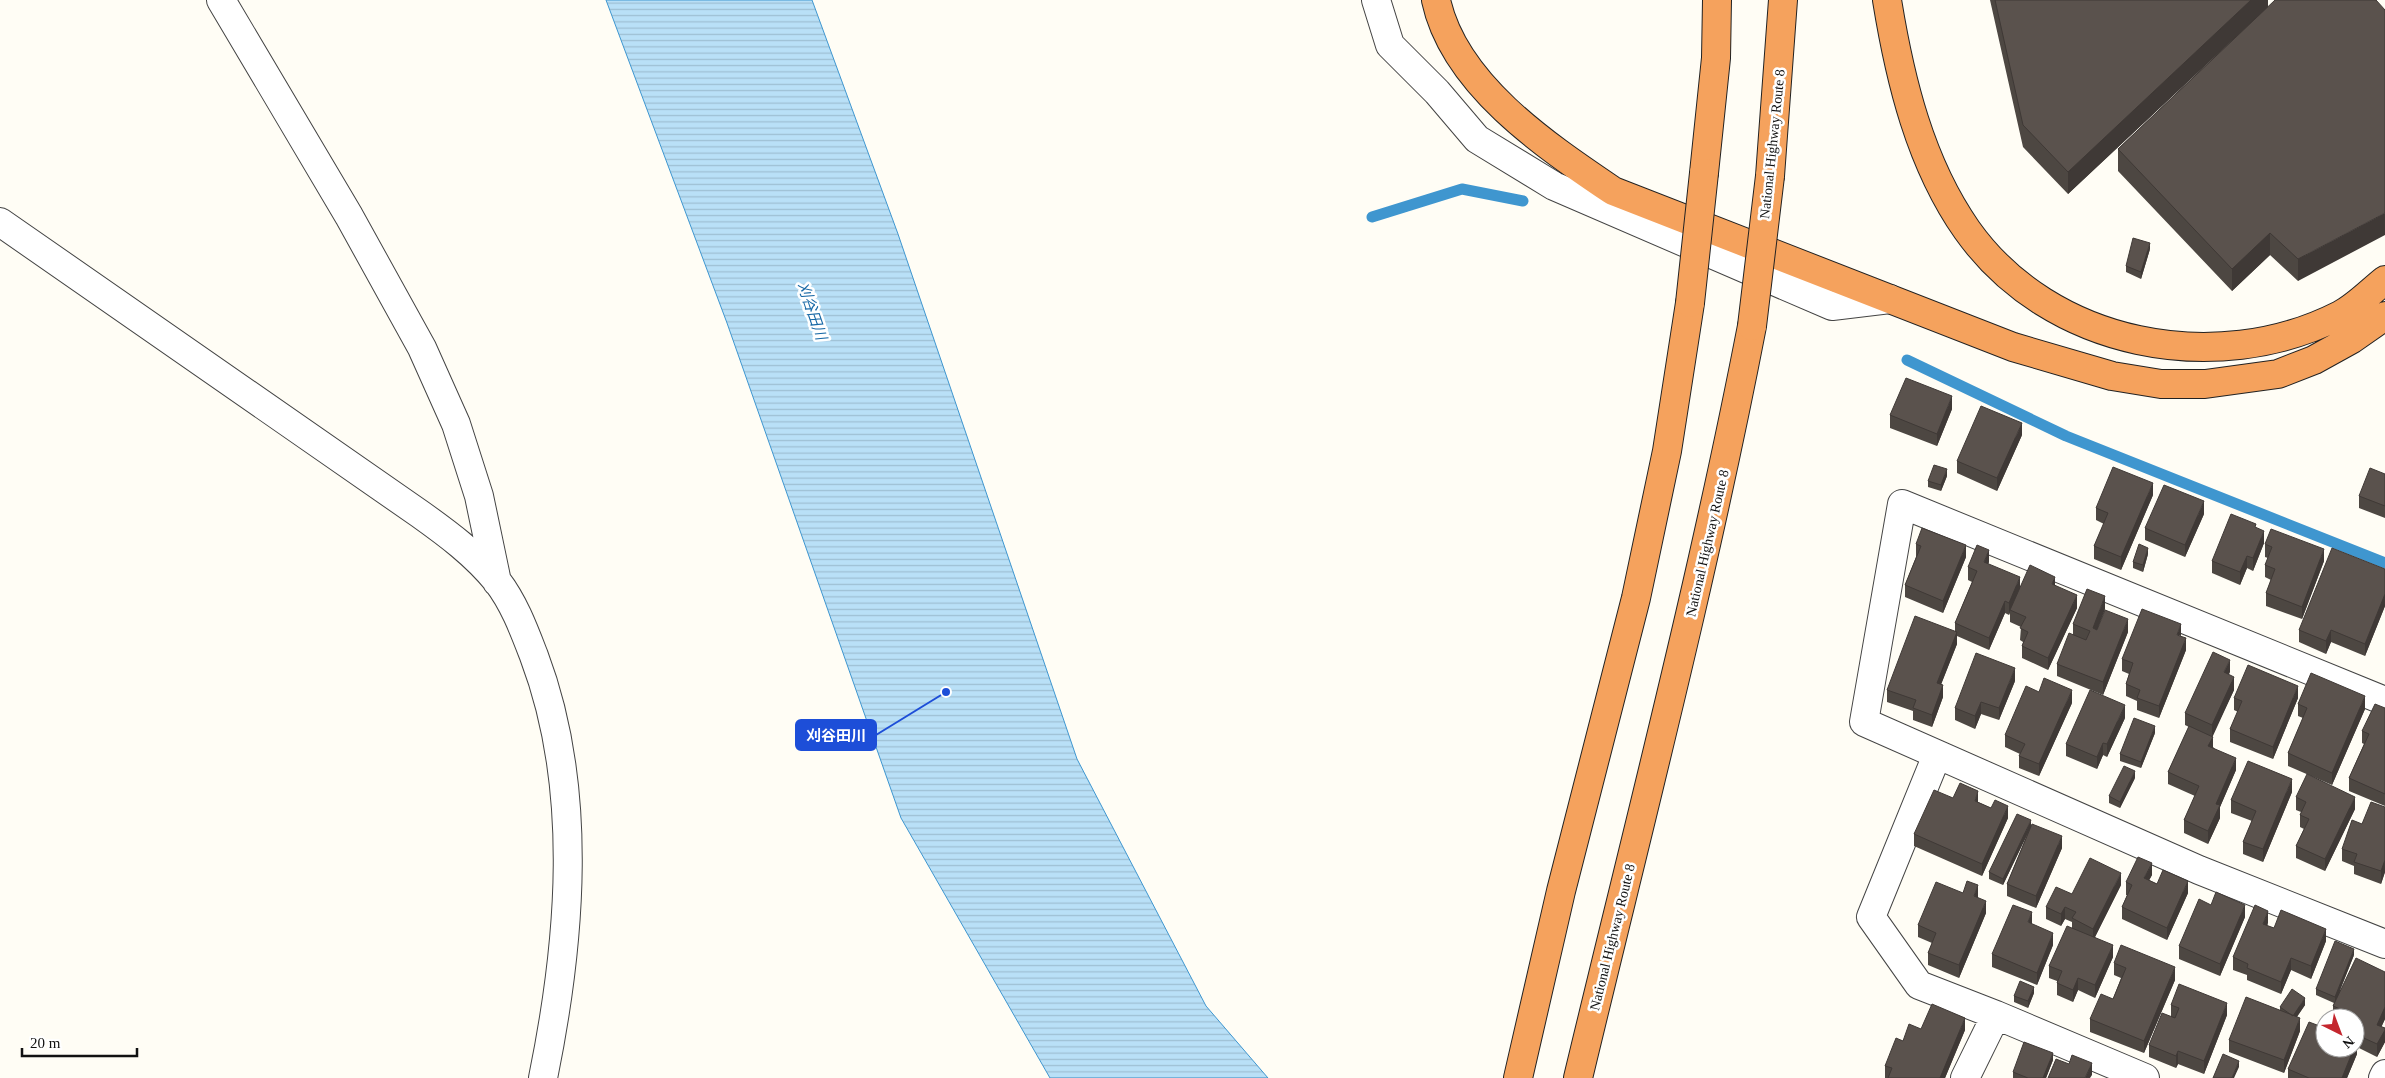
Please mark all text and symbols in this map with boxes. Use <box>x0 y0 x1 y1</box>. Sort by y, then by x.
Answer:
street label: National Highway Route 8 <box>1757 68 1788 220</box>
water label: 刈谷田川 <box>795 280 830 344</box>
street label: National Highway Route 8 <box>1683 468 1732 618</box>
callout: 刈谷田川 <box>796 720 876 750</box>
text: 刈谷田川 <box>806 728 866 744</box>
street label: National Highway Route 8 <box>1587 862 1638 1012</box>
north arrow <box>2315 1008 2365 1058</box>
scale bar <box>22 1026 138 1058</box>
text: N <box>2340 1033 2357 1051</box>
text: 20 m <box>30 1035 61 1051</box>

